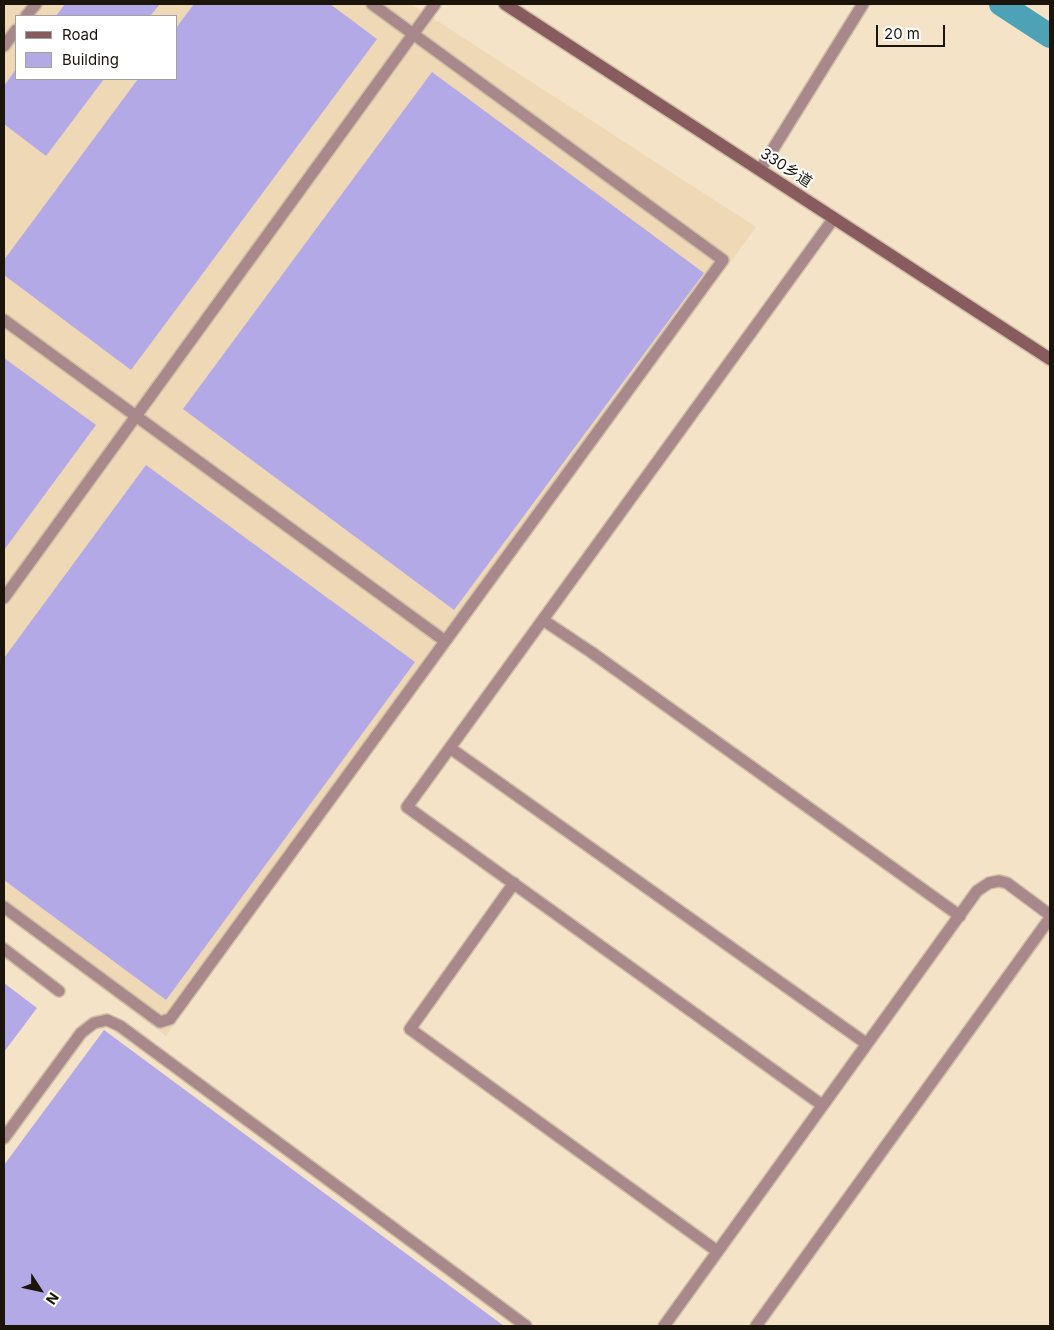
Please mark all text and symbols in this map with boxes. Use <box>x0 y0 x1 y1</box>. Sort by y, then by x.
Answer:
legend <box>15 15 178 80</box>
scale bar <box>879 15 948 47</box>
text: 20 m <box>884 24 920 43</box>
text: Road <box>62 25 98 44</box>
text: Building <box>62 50 119 69</box>
street label: 330乡道 <box>757 145 815 191</box>
north arrow <box>15 1265 65 1315</box>
text: N <box>43 1290 63 1308</box>

